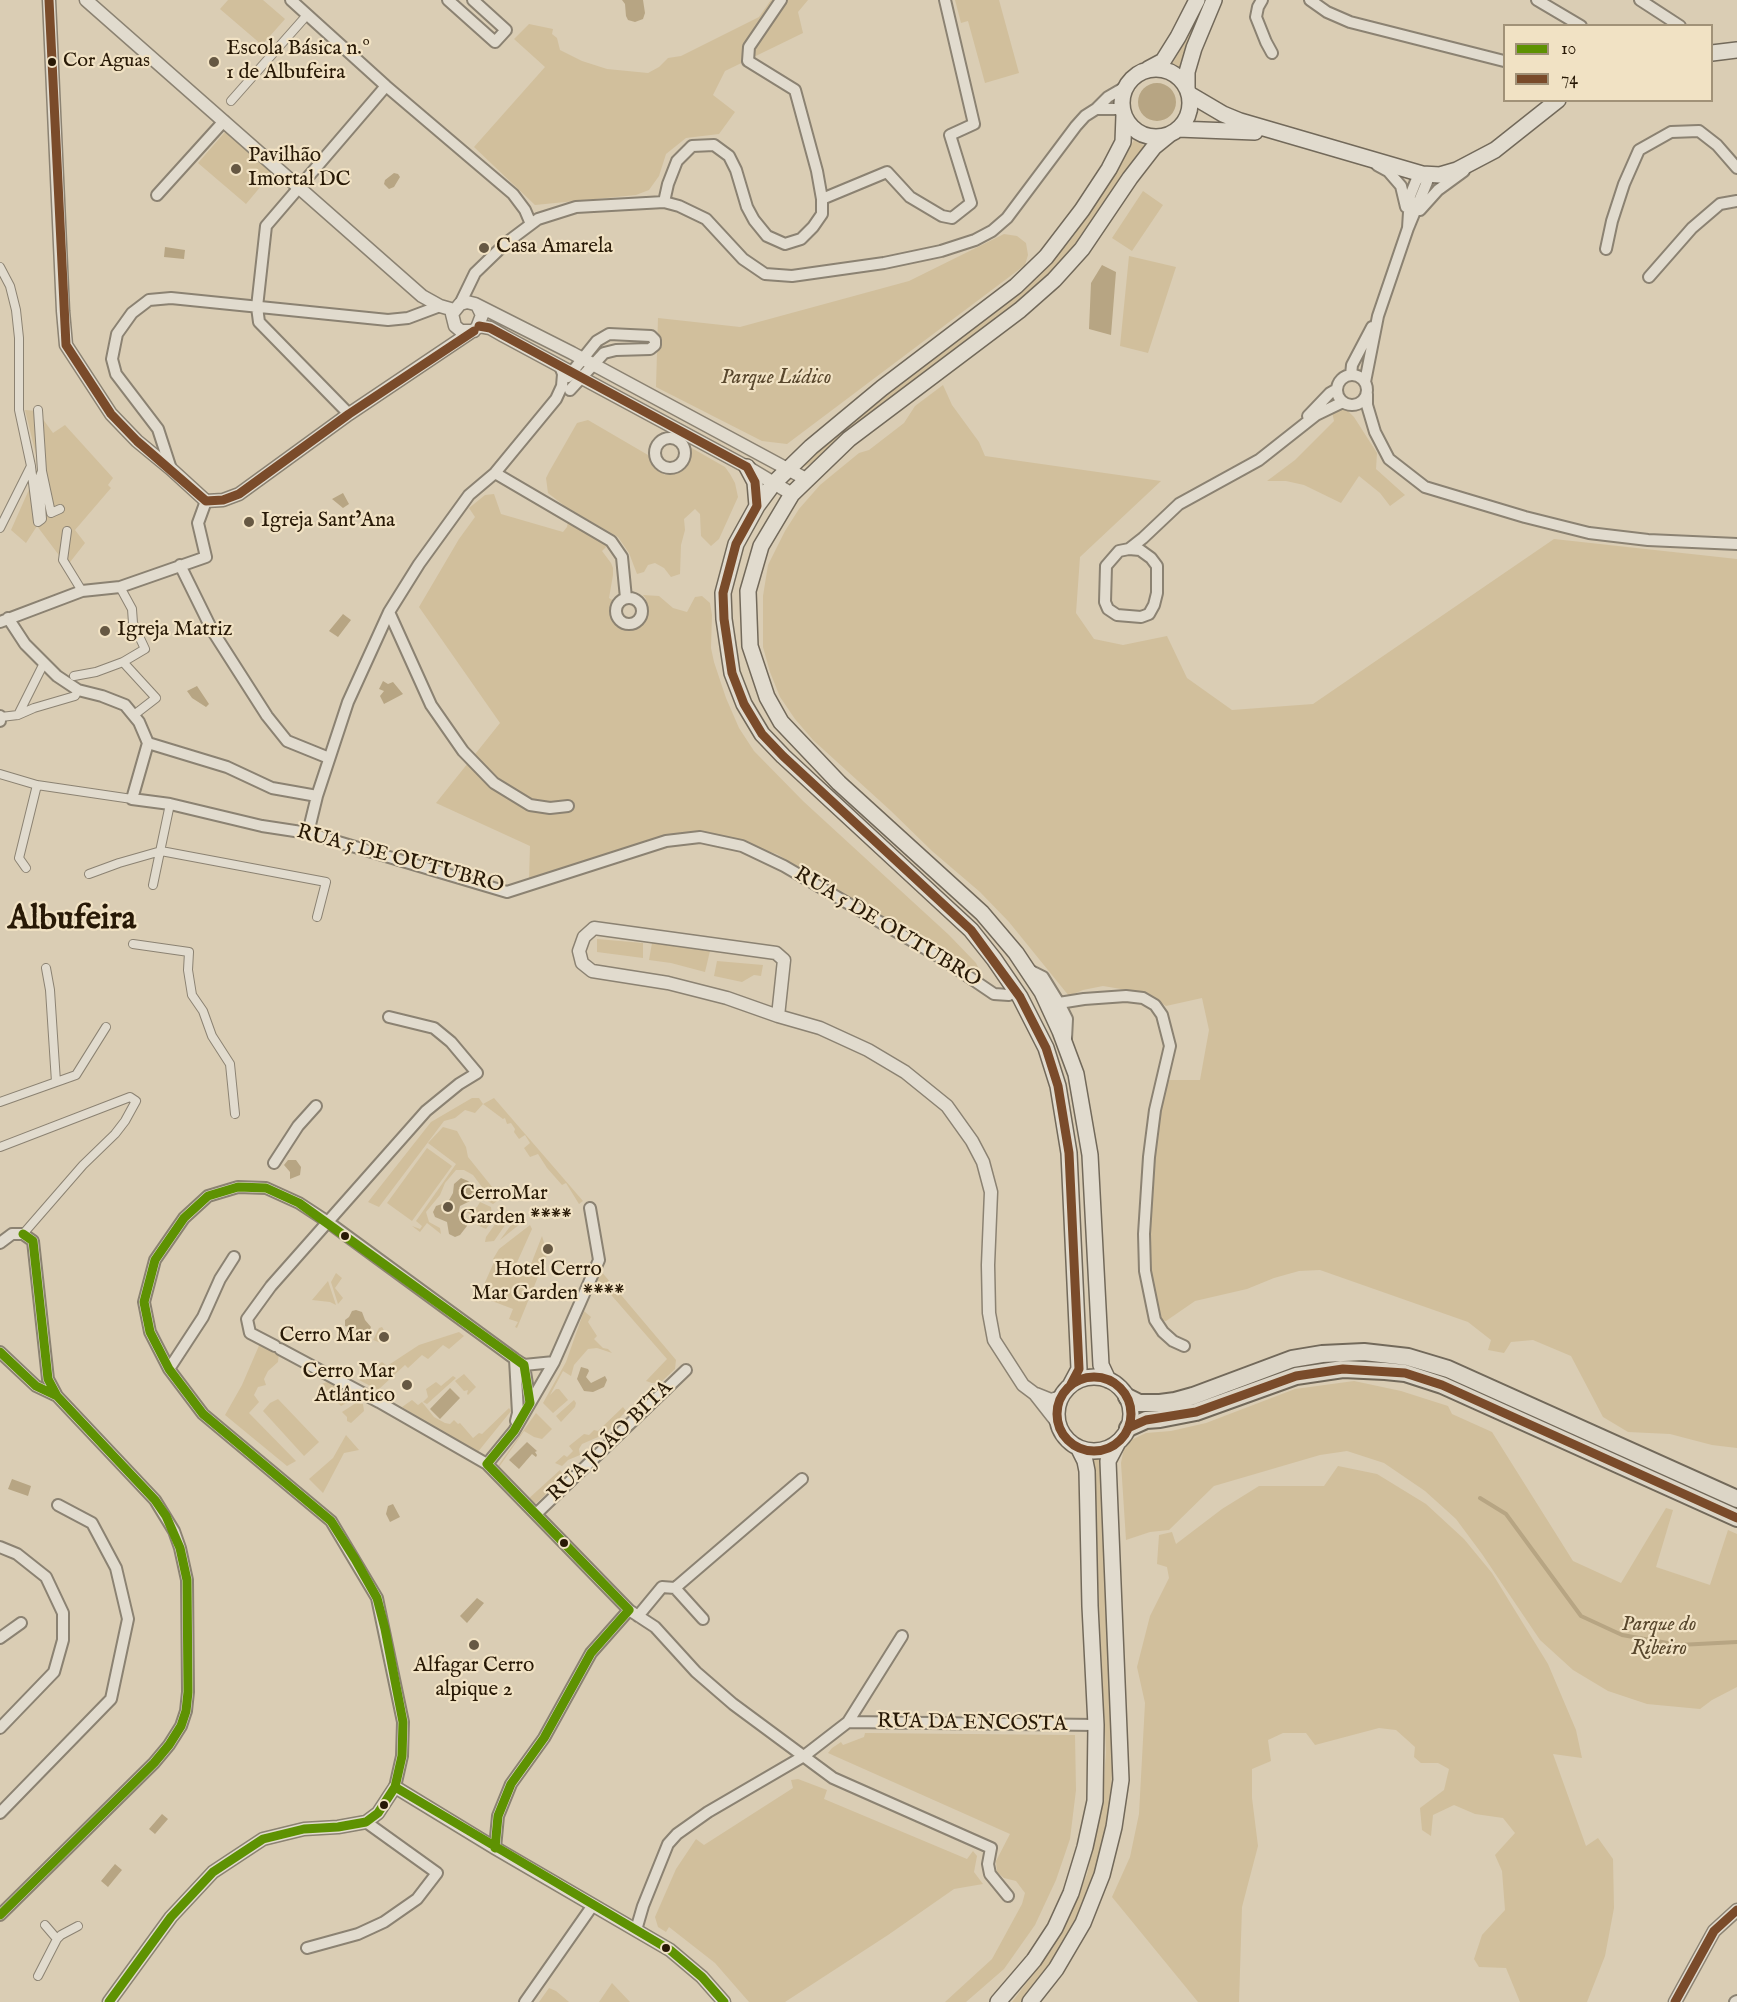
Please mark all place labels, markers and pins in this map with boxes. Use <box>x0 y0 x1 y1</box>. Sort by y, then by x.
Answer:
place label: Escola Básica n.º 1 de Albufeira <box>226 37 371 87</box>
place label: Cor Aguas <box>63 50 150 74</box>
marker: Escola Básica n.º 1 de Albufeira <box>207 55 221 69</box>
marker: Cor Aguas <box>46 56 58 68</box>
place label: Pavilhão Imortal DC <box>248 144 351 194</box>
marker: Pavilhão Imortal DC <box>229 162 243 176</box>
place label: Casa Amarela <box>496 235 613 261</box>
marker: Casa Amarela <box>477 241 491 255</box>
place label: Igreja Sant’Ana <box>261 509 395 535</box>
marker: Igreja Sant’Ana <box>242 515 256 529</box>
place label: Igreja Matriz <box>117 618 232 644</box>
marker: Igreja Matriz <box>98 624 112 638</box>
place label: CerroMar Garden **** <box>460 1182 572 1232</box>
marker: CerroMar Garden **** <box>441 1200 455 1214</box>
unlabelled marker <box>339 1230 351 1242</box>
marker: Hotel Cerro Mar Garden **** <box>541 1242 555 1256</box>
place label: Hotel Cerro Mar Garden **** <box>472 1258 624 1308</box>
place label: Cerro Mar <box>279 1324 372 1350</box>
marker: Cerro Mar <box>377 1330 391 1344</box>
place label: Cerro Mar Atlântico <box>302 1360 395 1410</box>
marker: Cerro Mar Atlântico <box>400 1378 414 1392</box>
unlabelled marker <box>558 1537 570 1549</box>
marker: Alfagar Cerro alpique 2 <box>467 1638 481 1652</box>
place label: Alfagar Cerro alpique 2 <box>414 1654 534 1704</box>
unlabelled marker <box>378 1799 390 1811</box>
unlabelled marker <box>660 1942 672 1954</box>

